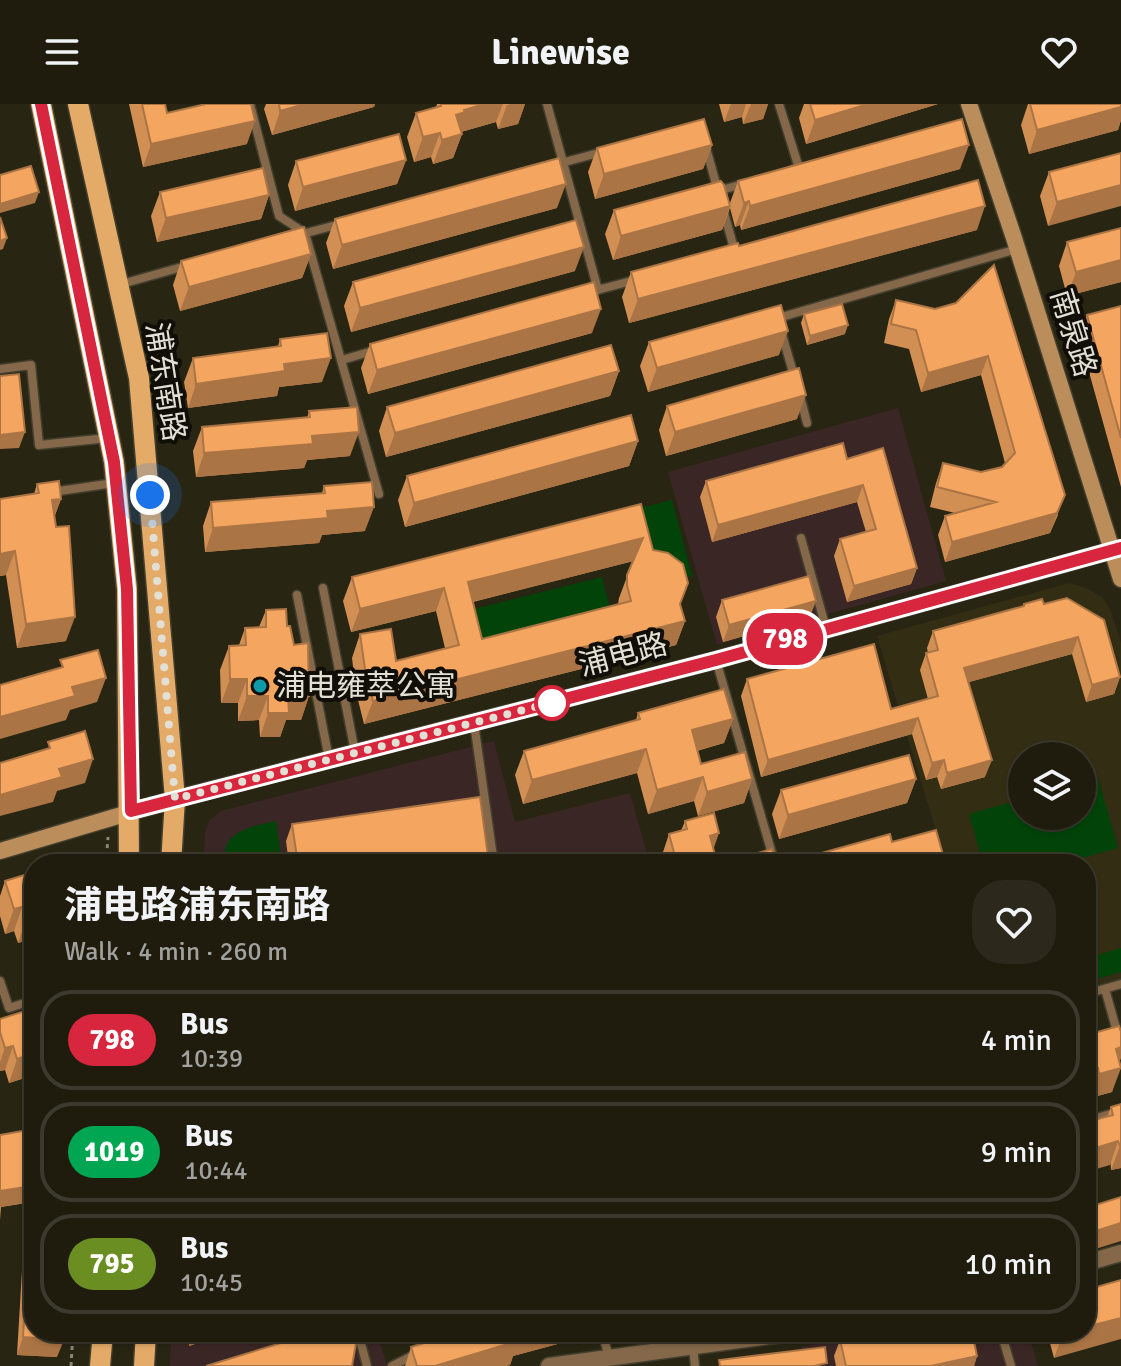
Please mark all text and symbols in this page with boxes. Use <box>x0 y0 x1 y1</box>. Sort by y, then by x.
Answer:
icon: menu <box>40 30 84 74</box>
text: Linewise <box>491 30 630 75</box>
icon: heart <box>1037 30 1081 74</box>
street label: 南泉路 <box>1042 285 1104 381</box>
street label: 浦东南路 <box>137 320 193 444</box>
your location <box>130 475 170 515</box>
line badge: 798 <box>739 613 831 665</box>
text: 798 <box>762 622 808 656</box>
street label: 浦电路 <box>575 625 671 685</box>
place label: 浦电雍萃公寓 <box>276 668 456 705</box>
marker: 浦电雍萃公寓 <box>251 677 269 695</box>
unlabelled marker <box>535 686 569 720</box>
map controls <box>1008 742 1096 830</box>
button: layers <box>1008 742 1096 830</box>
button: heart <box>972 880 1056 964</box>
text: 浦电路浦东南路 <box>64 882 330 929</box>
text: Walk · 4 min · 260 m <box>64 936 288 968</box>
text: Bus <box>180 1006 228 1043</box>
text: 4 min <box>981 1022 1052 1059</box>
text: 798 <box>89 1023 135 1057</box>
text: 10:39 <box>180 1043 243 1075</box>
text: Bus <box>184 1118 233 1155</box>
text: 9 min <box>981 1134 1052 1171</box>
text: 1019 <box>84 1135 144 1169</box>
text: 10:44 <box>184 1155 248 1187</box>
text: Bus <box>180 1230 228 1267</box>
text: 10 min <box>965 1246 1052 1283</box>
text: 795 <box>89 1247 135 1281</box>
text: 10:45 <box>180 1267 243 1299</box>

